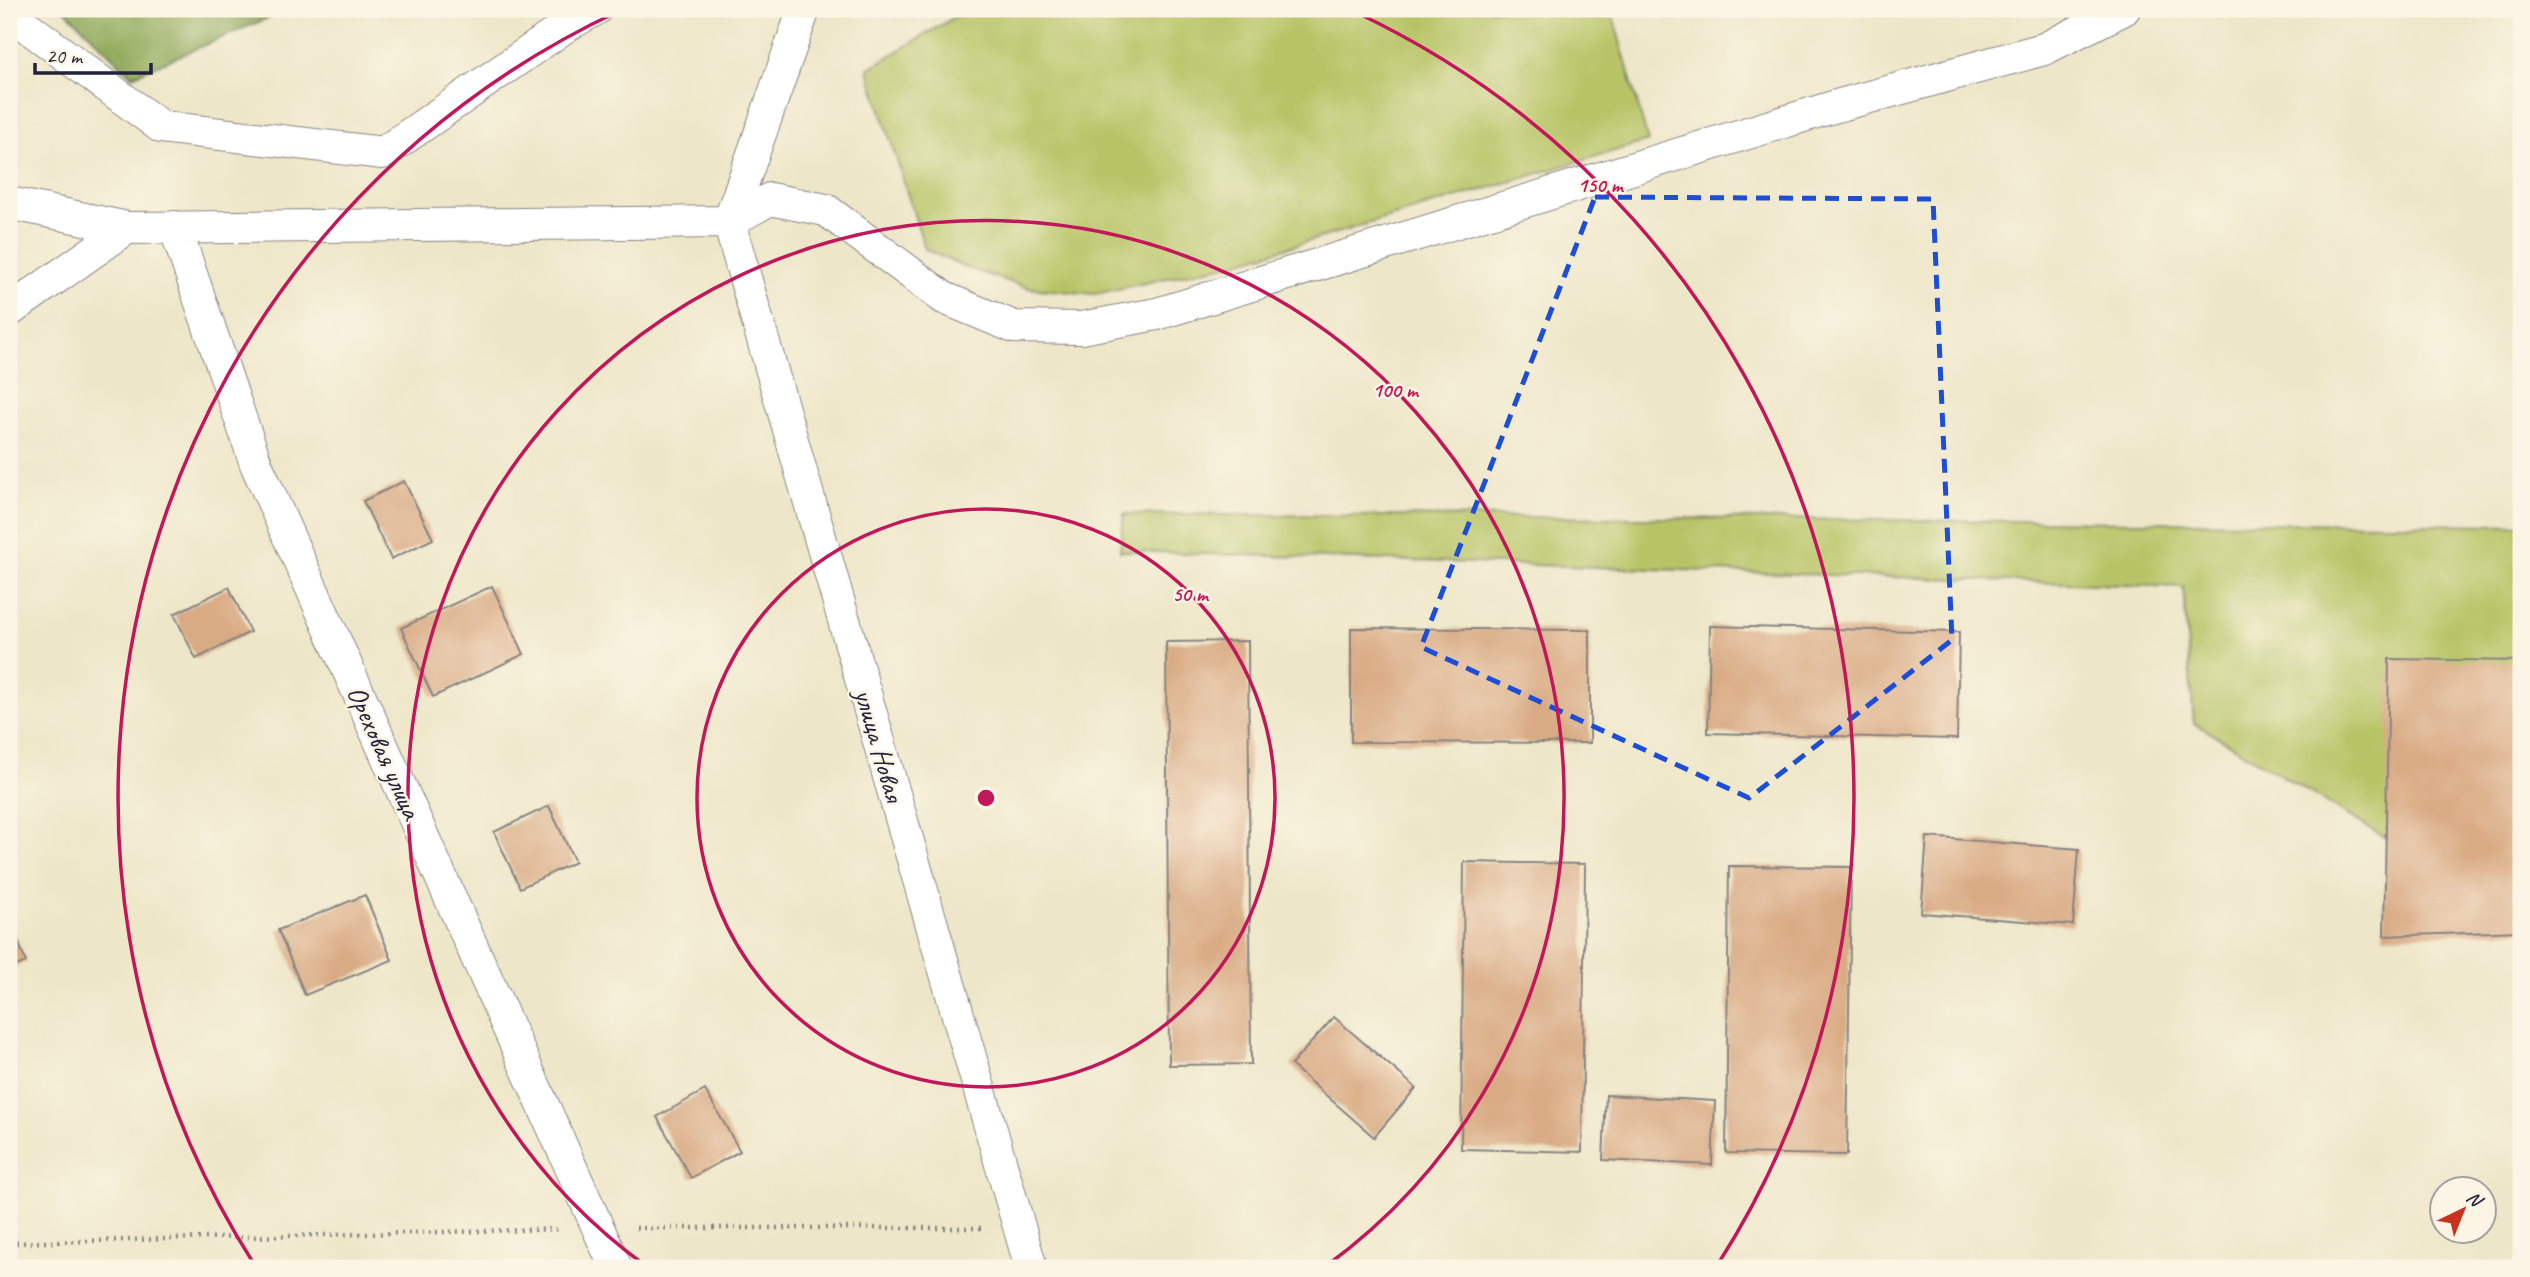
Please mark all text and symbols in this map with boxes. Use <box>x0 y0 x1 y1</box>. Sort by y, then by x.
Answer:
scale bar <box>35 32 150 76</box>
text: 20 m <box>46 43 84 69</box>
text: 150 m <box>1577 172 1625 198</box>
text: 100 m <box>1372 377 1420 403</box>
text: 50 m <box>1172 581 1210 607</box>
street label: Ореховая улица <box>340 680 430 826</box>
street label: улица Новая <box>846 683 913 808</box>
centre of rings <box>974 786 998 810</box>
north arrow <box>2428 1176 2498 1246</box>
text: N <box>2461 1186 2489 1213</box>

